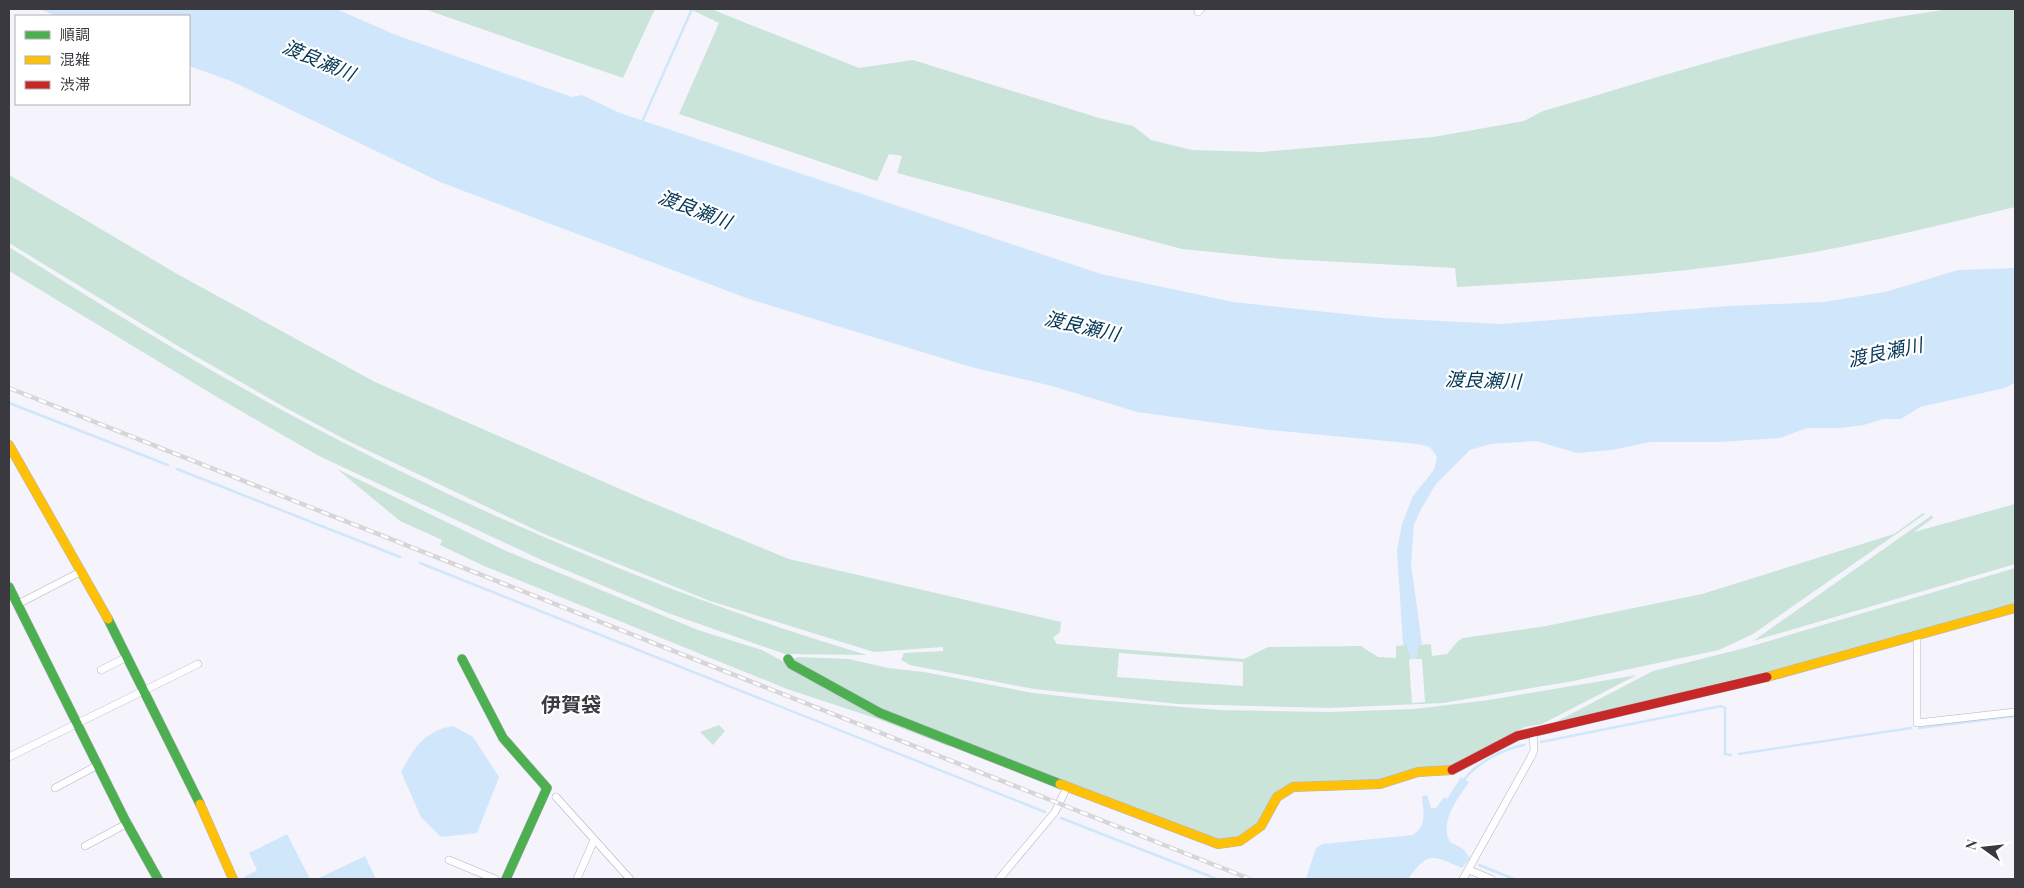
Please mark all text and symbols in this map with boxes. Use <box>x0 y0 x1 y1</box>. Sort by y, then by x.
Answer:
legend <box>15 15 190 105</box>
text: 順調 <box>60 24 90 44</box>
water label: 渡良瀬川 <box>279 32 361 87</box>
text: 混雑 <box>60 49 90 69</box>
text: 渋滞 <box>60 74 90 94</box>
water label: 渡良瀬川 <box>655 182 737 235</box>
water label: 渡良瀬川 <box>1042 304 1124 347</box>
water label: 渡良瀬川 <box>1845 330 1927 372</box>
water label: 渡良瀬川 <box>1445 365 1523 393</box>
district label: 伊賀袋 <box>541 690 601 717</box>
north arrow <box>1959 823 2009 873</box>
text: N <box>1960 837 1981 852</box>

